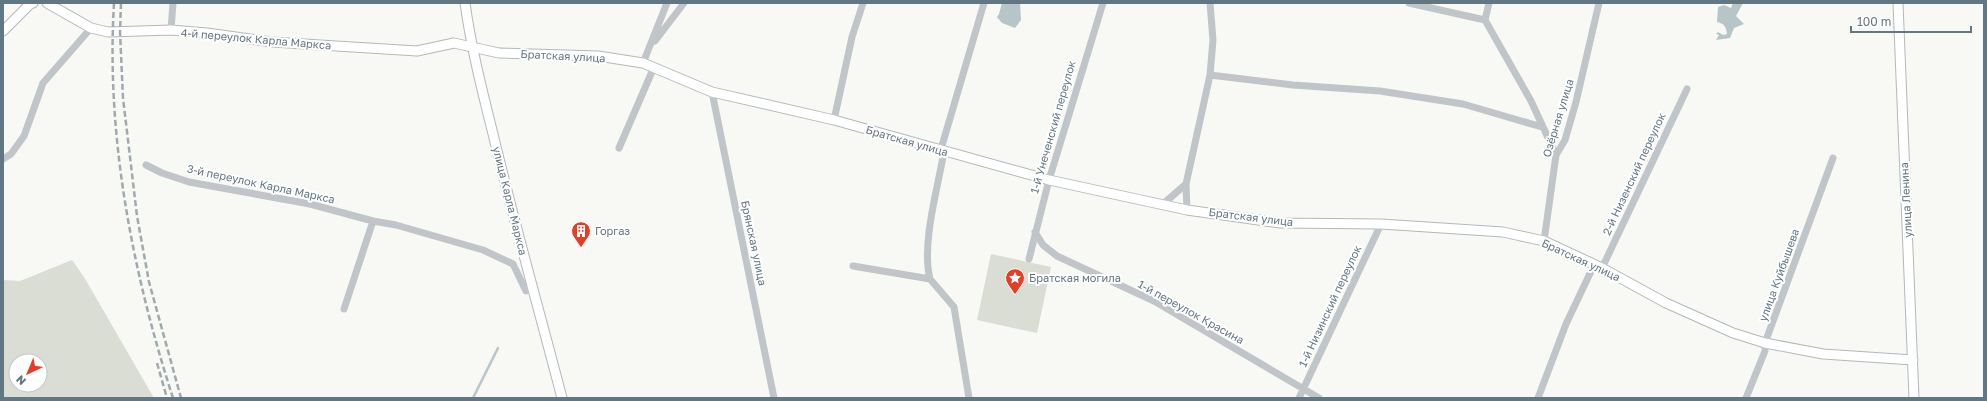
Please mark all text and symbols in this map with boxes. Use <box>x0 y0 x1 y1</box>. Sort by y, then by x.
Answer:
scale bar <box>1851 8 1971 34</box>
text: 100 m <box>1857 14 1891 29</box>
street label: 4-й переулок Карла Маркса <box>180 25 332 52</box>
street label: Братская улица <box>520 47 606 64</box>
street label: 1-й Унеченский переулок <box>1027 58 1078 195</box>
street label: Озёрная улица <box>1539 77 1576 159</box>
street label: 2-й Низенский переулок <box>1599 110 1668 237</box>
street label: Братская улица <box>864 123 950 159</box>
street label: улица Карла Маркса <box>491 145 530 257</box>
street label: 3-й переулок Карла Маркса <box>186 161 336 206</box>
street label: улица Ленина <box>1897 162 1914 238</box>
street label: Брянская улица <box>739 199 770 287</box>
street label: Братская улица <box>1208 205 1294 228</box>
building icon: Горгаз <box>570 220 592 248</box>
place label: Горгаз <box>595 224 630 237</box>
street label: улица Куйбышева <box>1756 227 1801 323</box>
street label: Братская улица <box>1540 236 1623 283</box>
street label: 1-й Низинский переулок <box>1296 242 1364 369</box>
place icon: Братская могила <box>1004 267 1026 295</box>
place label: Братская могила <box>1029 271 1121 284</box>
street label: 1-й переулок Красина <box>1136 277 1247 346</box>
north arrow <box>8 353 48 393</box>
text: N <box>13 373 28 388</box>

